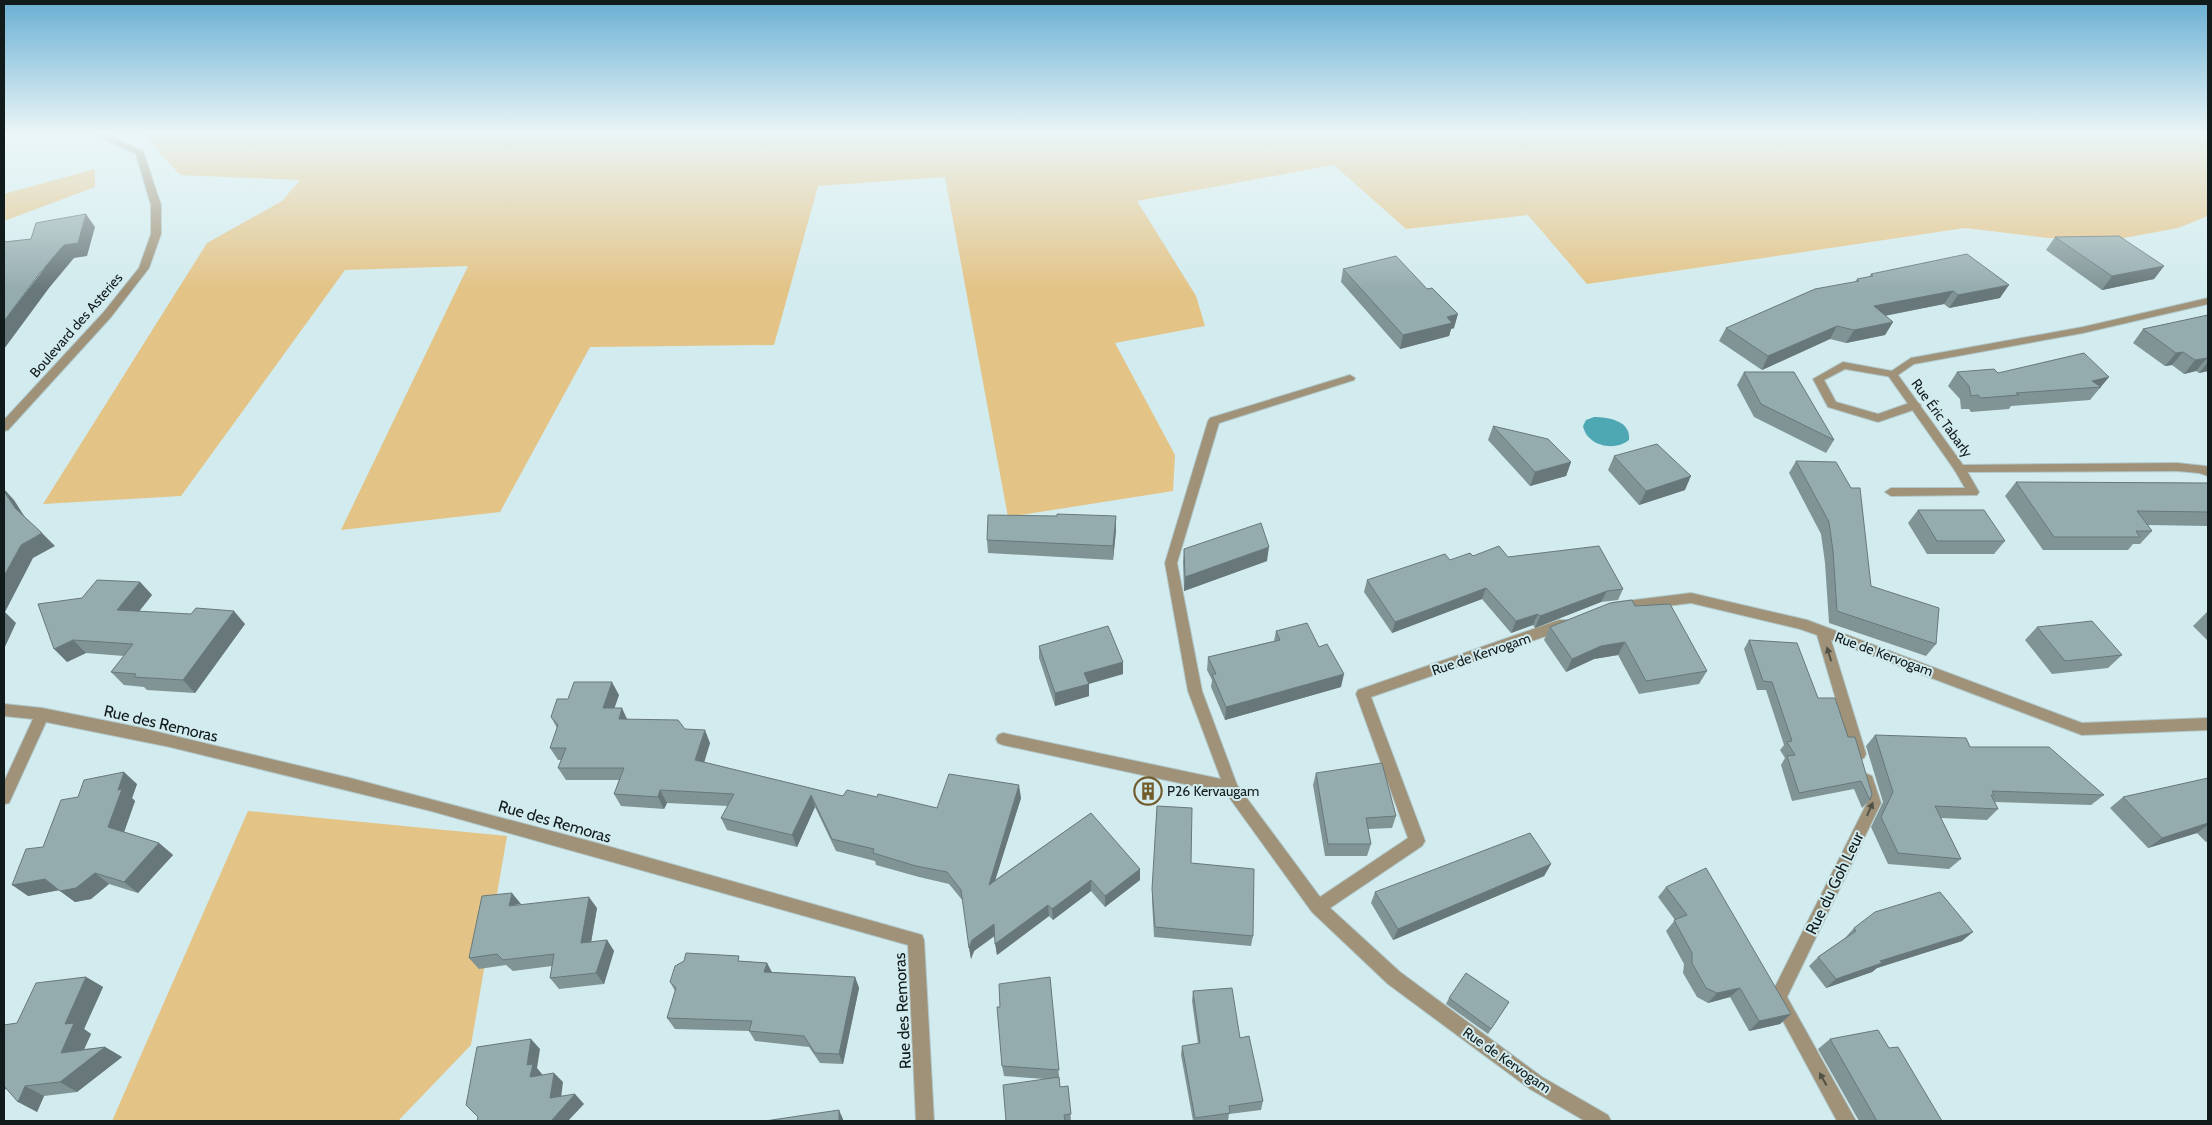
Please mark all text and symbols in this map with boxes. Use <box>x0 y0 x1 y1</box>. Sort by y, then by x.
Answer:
street label: Boulevard des Asteries <box>26 269 127 381</box>
street label: Rue Éric Tabarly <box>1907 375 1977 461</box>
street label: Rue de Kervogam <box>1832 628 1936 680</box>
street label: Rue de Kervogam <box>1429 629 1533 679</box>
one-way arrow <box>1825 647 1833 662</box>
street label: Rue des Remoras <box>102 701 220 746</box>
building icon: P26 Kervaugam <box>1133 776 1163 806</box>
place label: P26 Kervaugam <box>1167 782 1259 800</box>
street label: Rue des Remoras <box>496 796 614 847</box>
one-way arrow <box>1867 802 1875 816</box>
street label: Rue du Goh Leur <box>1801 828 1868 938</box>
street label: Rue des Remoras <box>890 952 915 1070</box>
street label: Rue de Kervogam <box>1459 1023 1555 1097</box>
one-way arrow <box>1819 1071 1827 1086</box>

